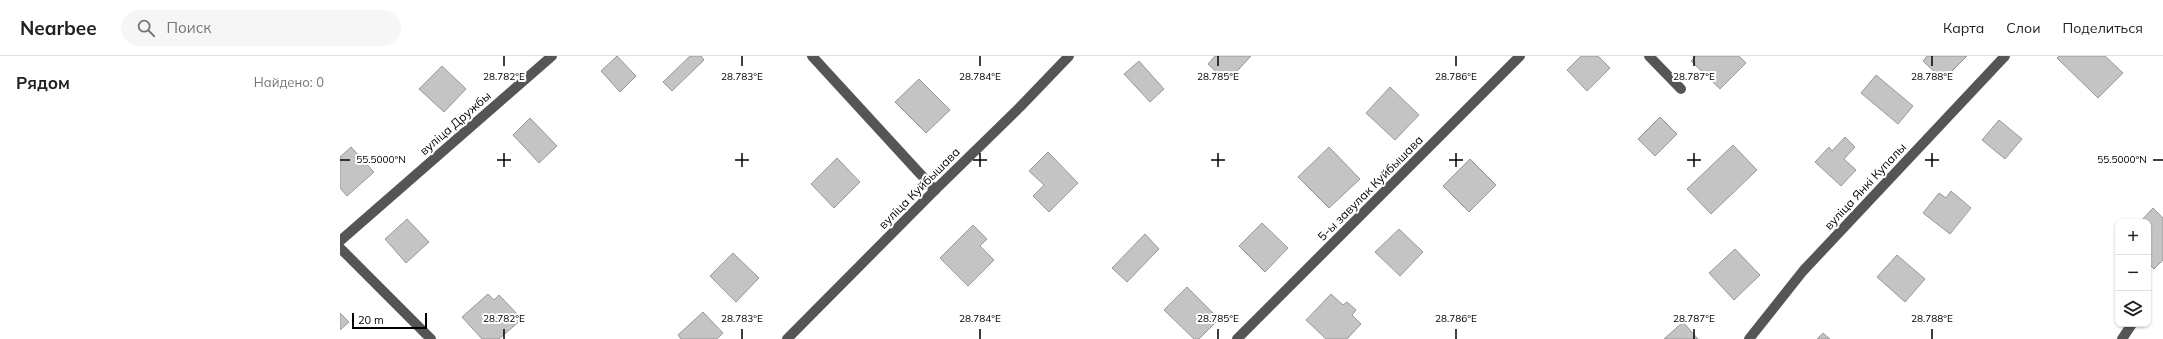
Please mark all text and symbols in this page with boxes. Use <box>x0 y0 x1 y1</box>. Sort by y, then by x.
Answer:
search box <box>121 10 401 46</box>
text: Nearbee <box>20 16 97 40</box>
icon: search <box>135 17 157 39</box>
text: Поиск <box>167 18 211 37</box>
text: Карта <box>1943 19 1984 37</box>
text: Слои <box>2006 19 2041 37</box>
text: Поделиться <box>2063 19 2143 37</box>
text: 28.782°E <box>483 70 525 83</box>
text: 28.783°E <box>721 70 763 83</box>
text: 28.784°E <box>959 70 1001 83</box>
text: 28.785°E <box>1197 70 1239 83</box>
text: 28.786°E <box>1435 70 1477 83</box>
text: 28.787°E <box>1673 70 1715 83</box>
text: 28.788°E <box>1911 70 1953 83</box>
text: Рядом <box>16 72 70 93</box>
text: Найдено: 0 <box>254 74 324 90</box>
street label: вуліца Дружбы <box>416 88 494 158</box>
street label: 5-ы завулак Куйбышава <box>1314 132 1426 244</box>
street label: вуліца Янкі Купалы <box>1821 140 1909 232</box>
street label: вуліца Куйбышава <box>875 144 963 232</box>
text: 55.5000°N <box>356 153 406 166</box>
text: 55.5000°N <box>2097 153 2147 166</box>
map controls <box>2115 219 2151 327</box>
button: + <box>2115 219 2151 255</box>
button: − <box>2115 255 2151 291</box>
button: layers <box>2115 291 2151 327</box>
scale bar <box>352 311 427 330</box>
text: 28.782°E <box>483 312 525 325</box>
text: 28.783°E <box>721 312 763 325</box>
text: 28.784°E <box>959 312 1001 325</box>
text: 28.785°E <box>1197 312 1239 325</box>
text: 28.786°E <box>1435 312 1477 325</box>
text: 28.787°E <box>1673 312 1715 325</box>
text: 28.788°E <box>1911 312 1953 325</box>
text: 20 m <box>358 313 384 327</box>

